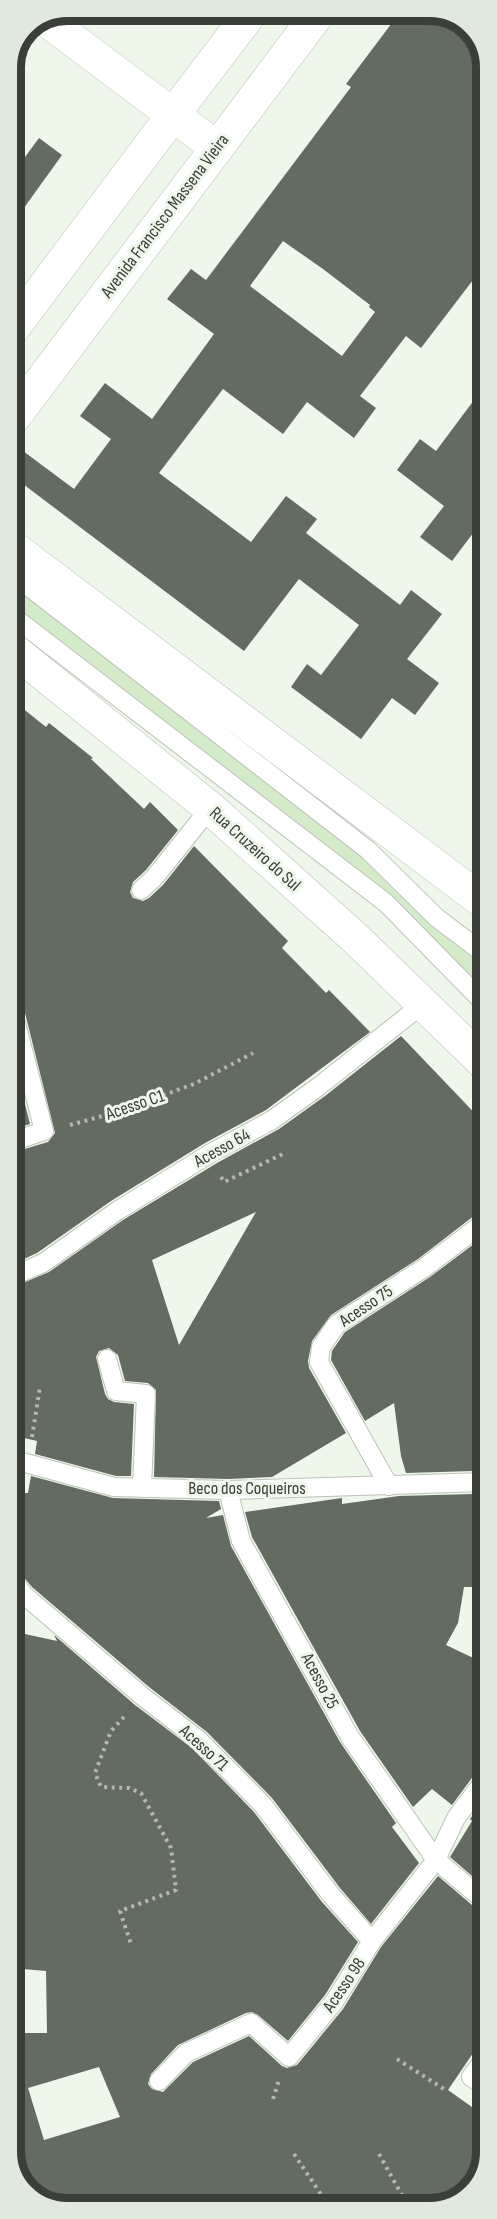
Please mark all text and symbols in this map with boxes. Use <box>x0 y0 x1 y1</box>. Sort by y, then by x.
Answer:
street label: Avenida Francisco Massena Vieira <box>96 130 233 303</box>
street label: Rua Cruzeiro do Sul <box>205 803 305 895</box>
street label: Acesso C1 <box>102 1085 168 1125</box>
street label: Acesso 64 <box>189 1124 254 1172</box>
street label: Acesso 75 <box>335 1281 397 1332</box>
street label: Beco dos Coqueiros <box>188 1478 306 1499</box>
street label: Acesso 25 <box>296 1649 343 1712</box>
street label: Acesso 71 <box>174 1720 233 1776</box>
street label: Acesso 98 <box>318 1954 370 2017</box>

